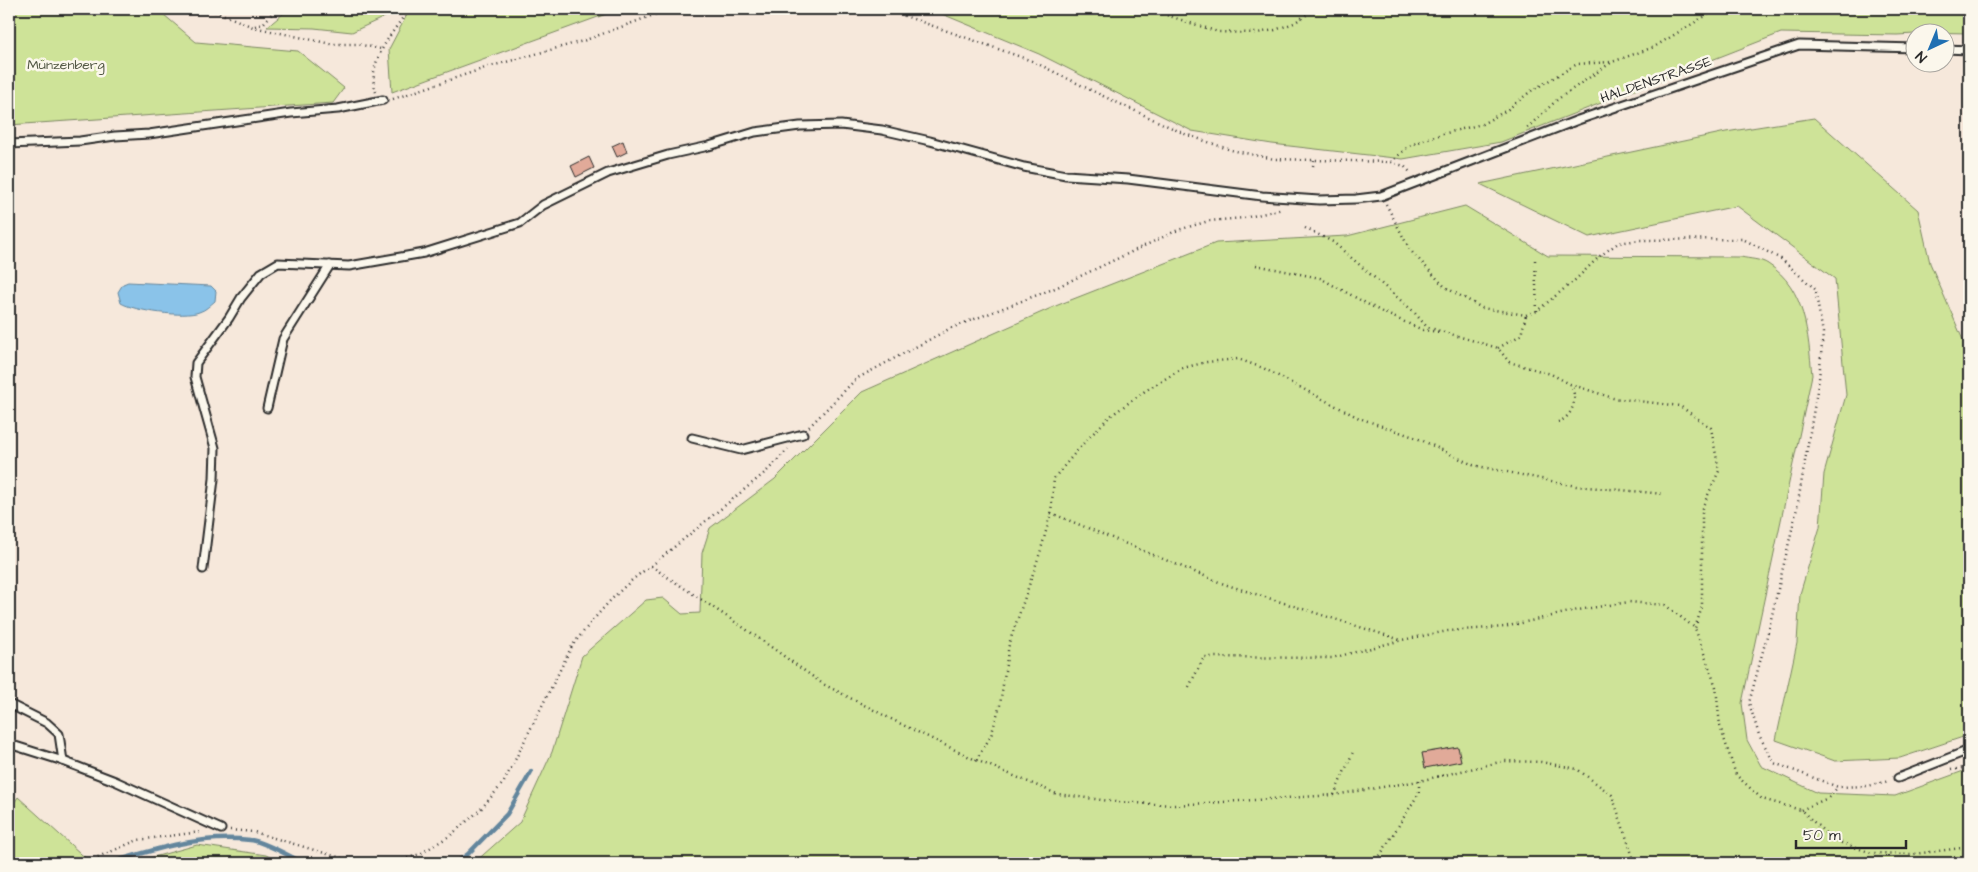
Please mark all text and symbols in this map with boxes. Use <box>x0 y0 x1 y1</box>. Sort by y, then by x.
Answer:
north arrow <box>1906 22 1956 72</box>
text: N <box>1911 46 1932 67</box>
street label: HALDENSTRASSE <box>1598 51 1715 108</box>
park label: Münzenberg <box>27 55 105 75</box>
scale bar <box>1796 817 1906 849</box>
text: 50 m <box>1803 825 1841 846</box>

